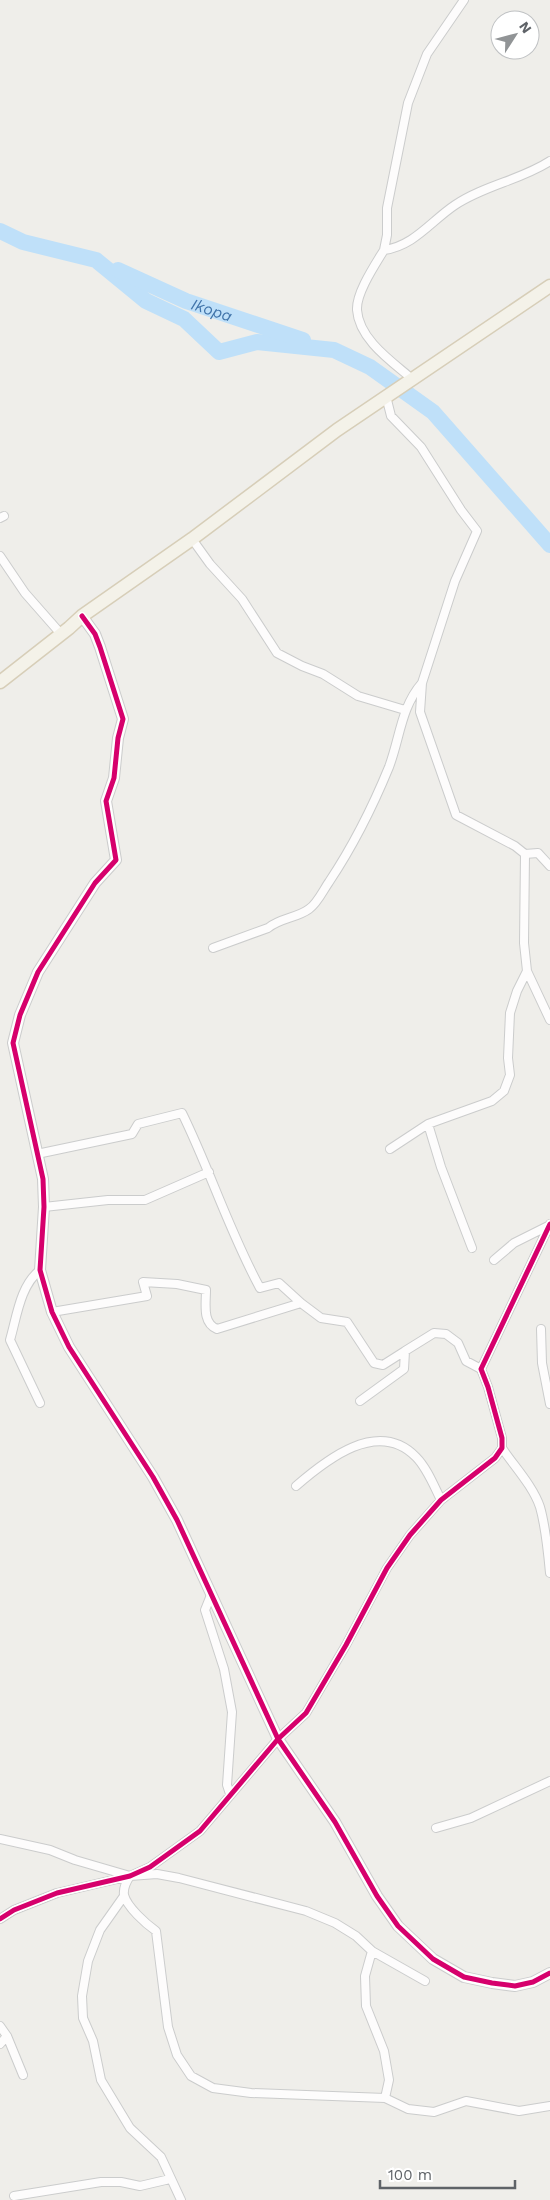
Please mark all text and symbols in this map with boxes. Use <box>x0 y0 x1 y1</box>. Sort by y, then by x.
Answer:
north arrow <box>490 10 540 60</box>
text: N <box>516 18 535 36</box>
water label: Ikopa <box>189 294 235 325</box>
scale bar <box>380 2158 515 2190</box>
text: 100 m <box>388 2166 432 2184</box>

